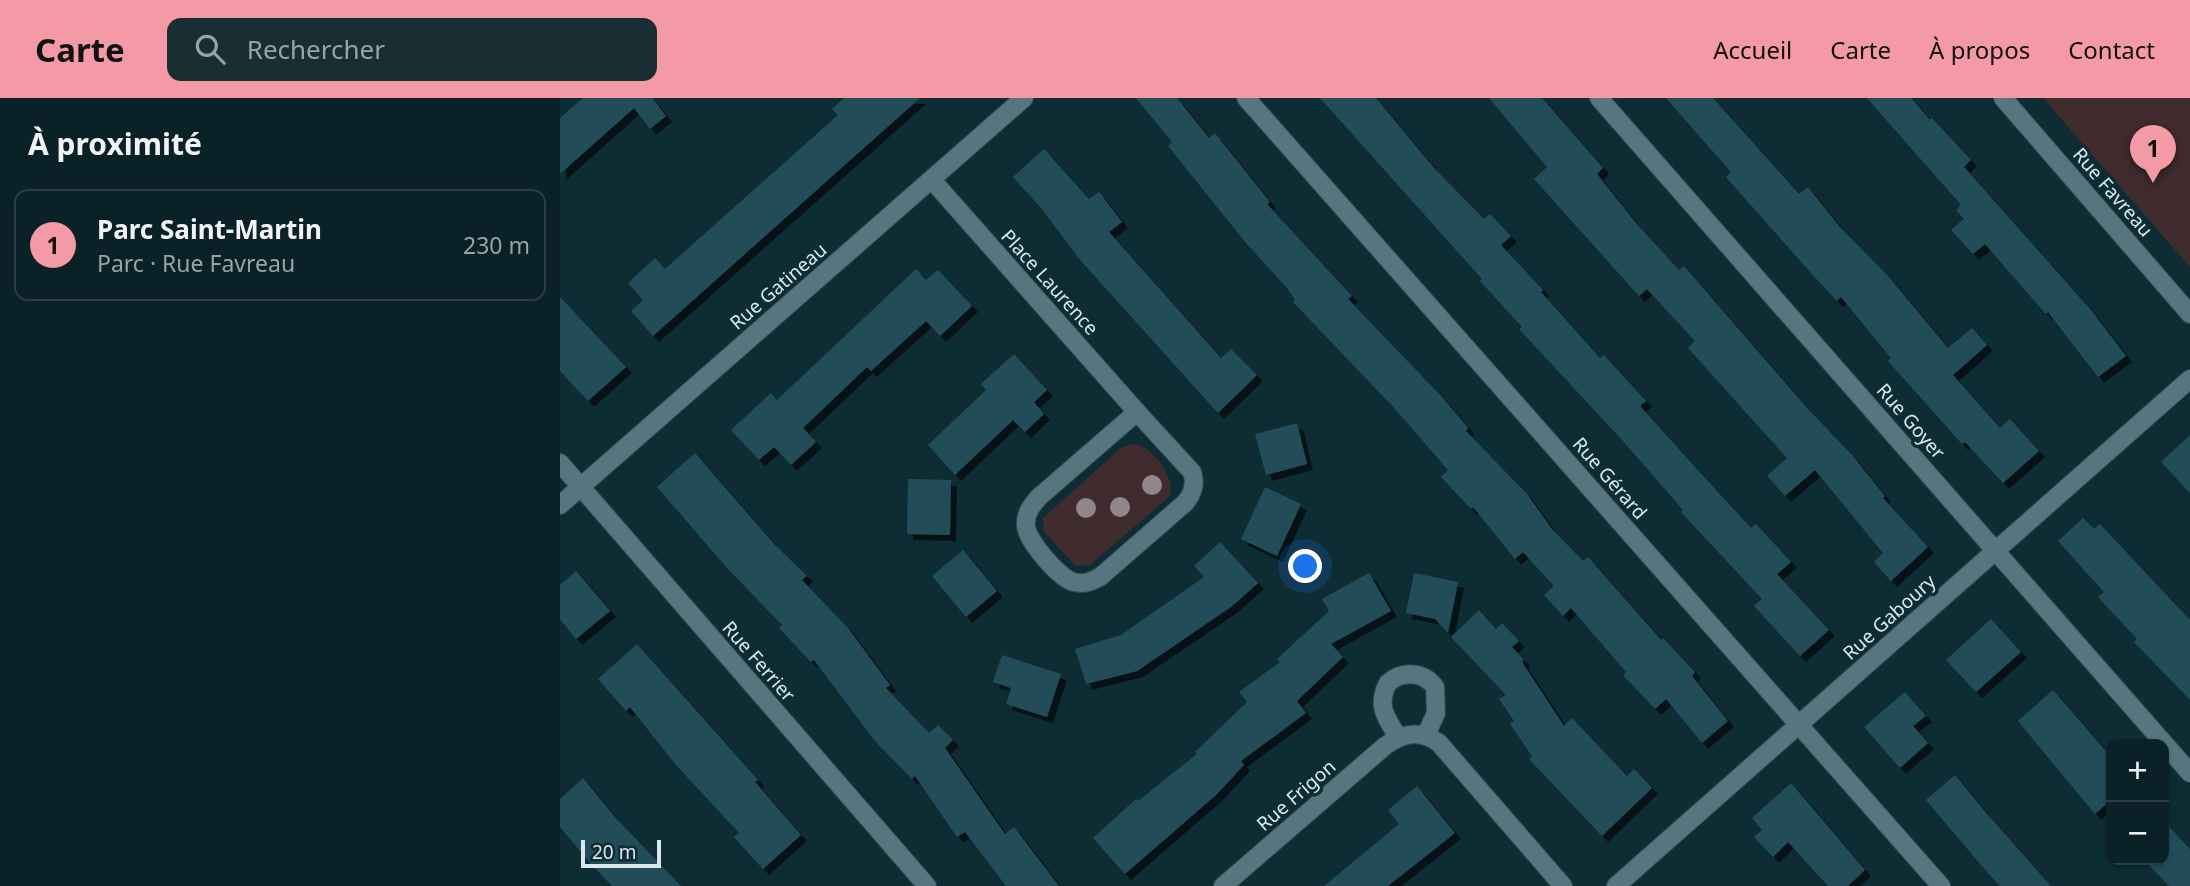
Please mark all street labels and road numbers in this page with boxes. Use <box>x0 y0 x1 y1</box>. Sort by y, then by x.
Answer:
street label: Rue Favreau <box>2067 142 2159 242</box>
street label: Place Laurence <box>996 224 1104 340</box>
street label: Rue Gatineau <box>724 237 832 335</box>
street label: Rue Goyer <box>1871 378 1951 465</box>
street label: Rue Gérard <box>1567 431 1653 525</box>
street label: Rue Gaboury <box>1837 568 1941 666</box>
street label: Rue Ferrier <box>717 615 801 707</box>
street label: Rue Frigon <box>1251 753 1341 837</box>

